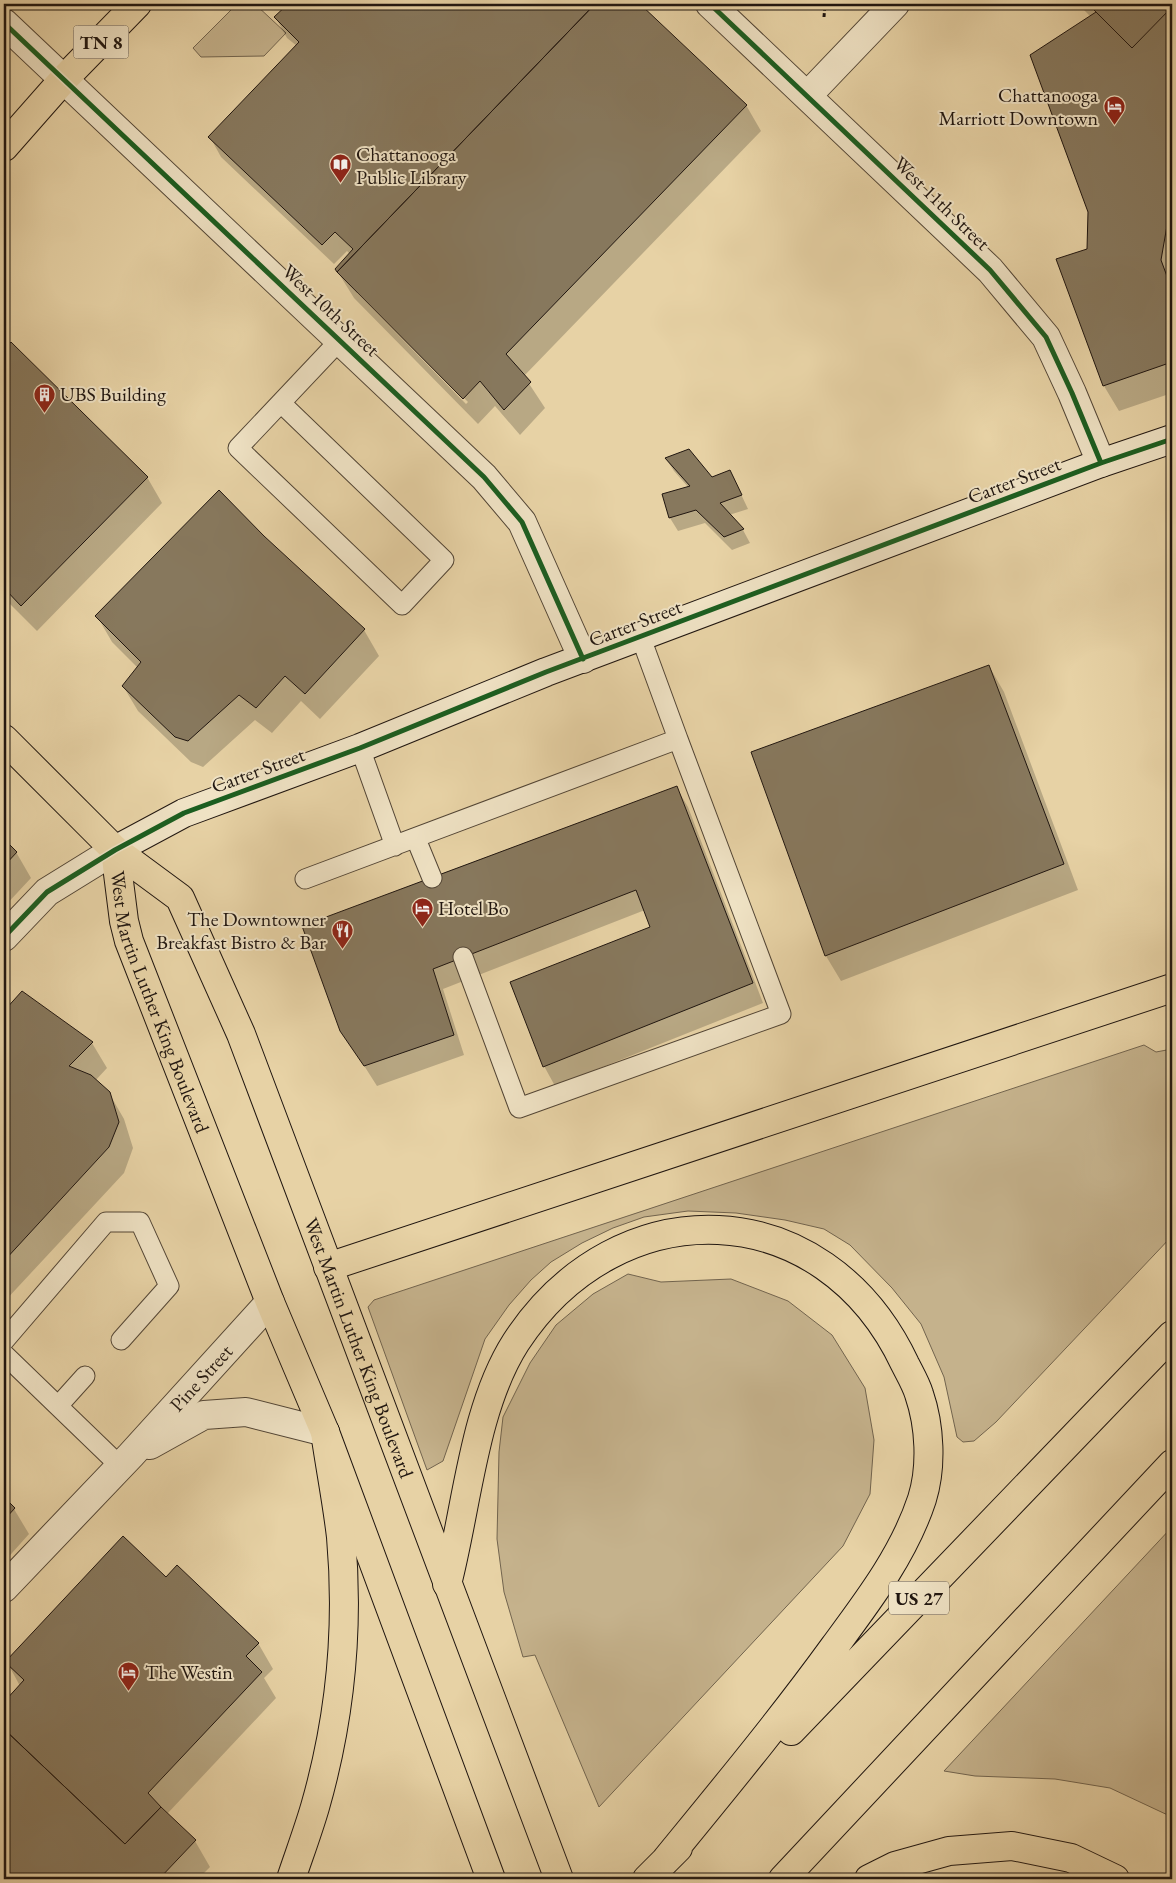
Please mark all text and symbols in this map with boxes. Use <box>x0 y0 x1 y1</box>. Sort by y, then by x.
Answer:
road number: TN 8 <box>74 26 128 58</box>
place label: Chattanooga Marriott Downtown <box>939 82 1098 131</box>
hotel icon: Chattanooga Marriott Downtown <box>1102 95 1126 126</box>
place label: Chattanooga Public Library <box>356 141 467 190</box>
street label: West 11th Street <box>888 150 996 256</box>
library icon: Chattanooga Public Library <box>328 153 352 184</box>
street label: West 10th Street <box>277 258 386 362</box>
place label: UBS Building <box>60 381 166 407</box>
building icon: UBS Building <box>32 382 56 413</box>
street label: Carter Street <box>964 450 1065 510</box>
street label: Carter Street <box>585 593 686 653</box>
street label: Carter Street <box>208 741 309 799</box>
street label: West Martin Luther King Boulevard <box>105 869 216 1137</box>
place label: Hotel Bo <box>438 895 509 921</box>
hotel icon: Hotel Bo <box>410 896 434 927</box>
place label: The Downtowner Breakfast Bistro & Bar <box>156 906 326 955</box>
restaurant icon: The Downtowner Breakfast Bistro & Bar <box>330 919 354 950</box>
street label: West Martin Luther King Boulevard <box>298 1214 420 1482</box>
street label: Pine Street <box>164 1338 239 1417</box>
road number: US 27 <box>889 1582 949 1615</box>
place label: The Westin <box>145 1659 233 1685</box>
hotel icon: The Westin <box>117 1660 141 1691</box>

